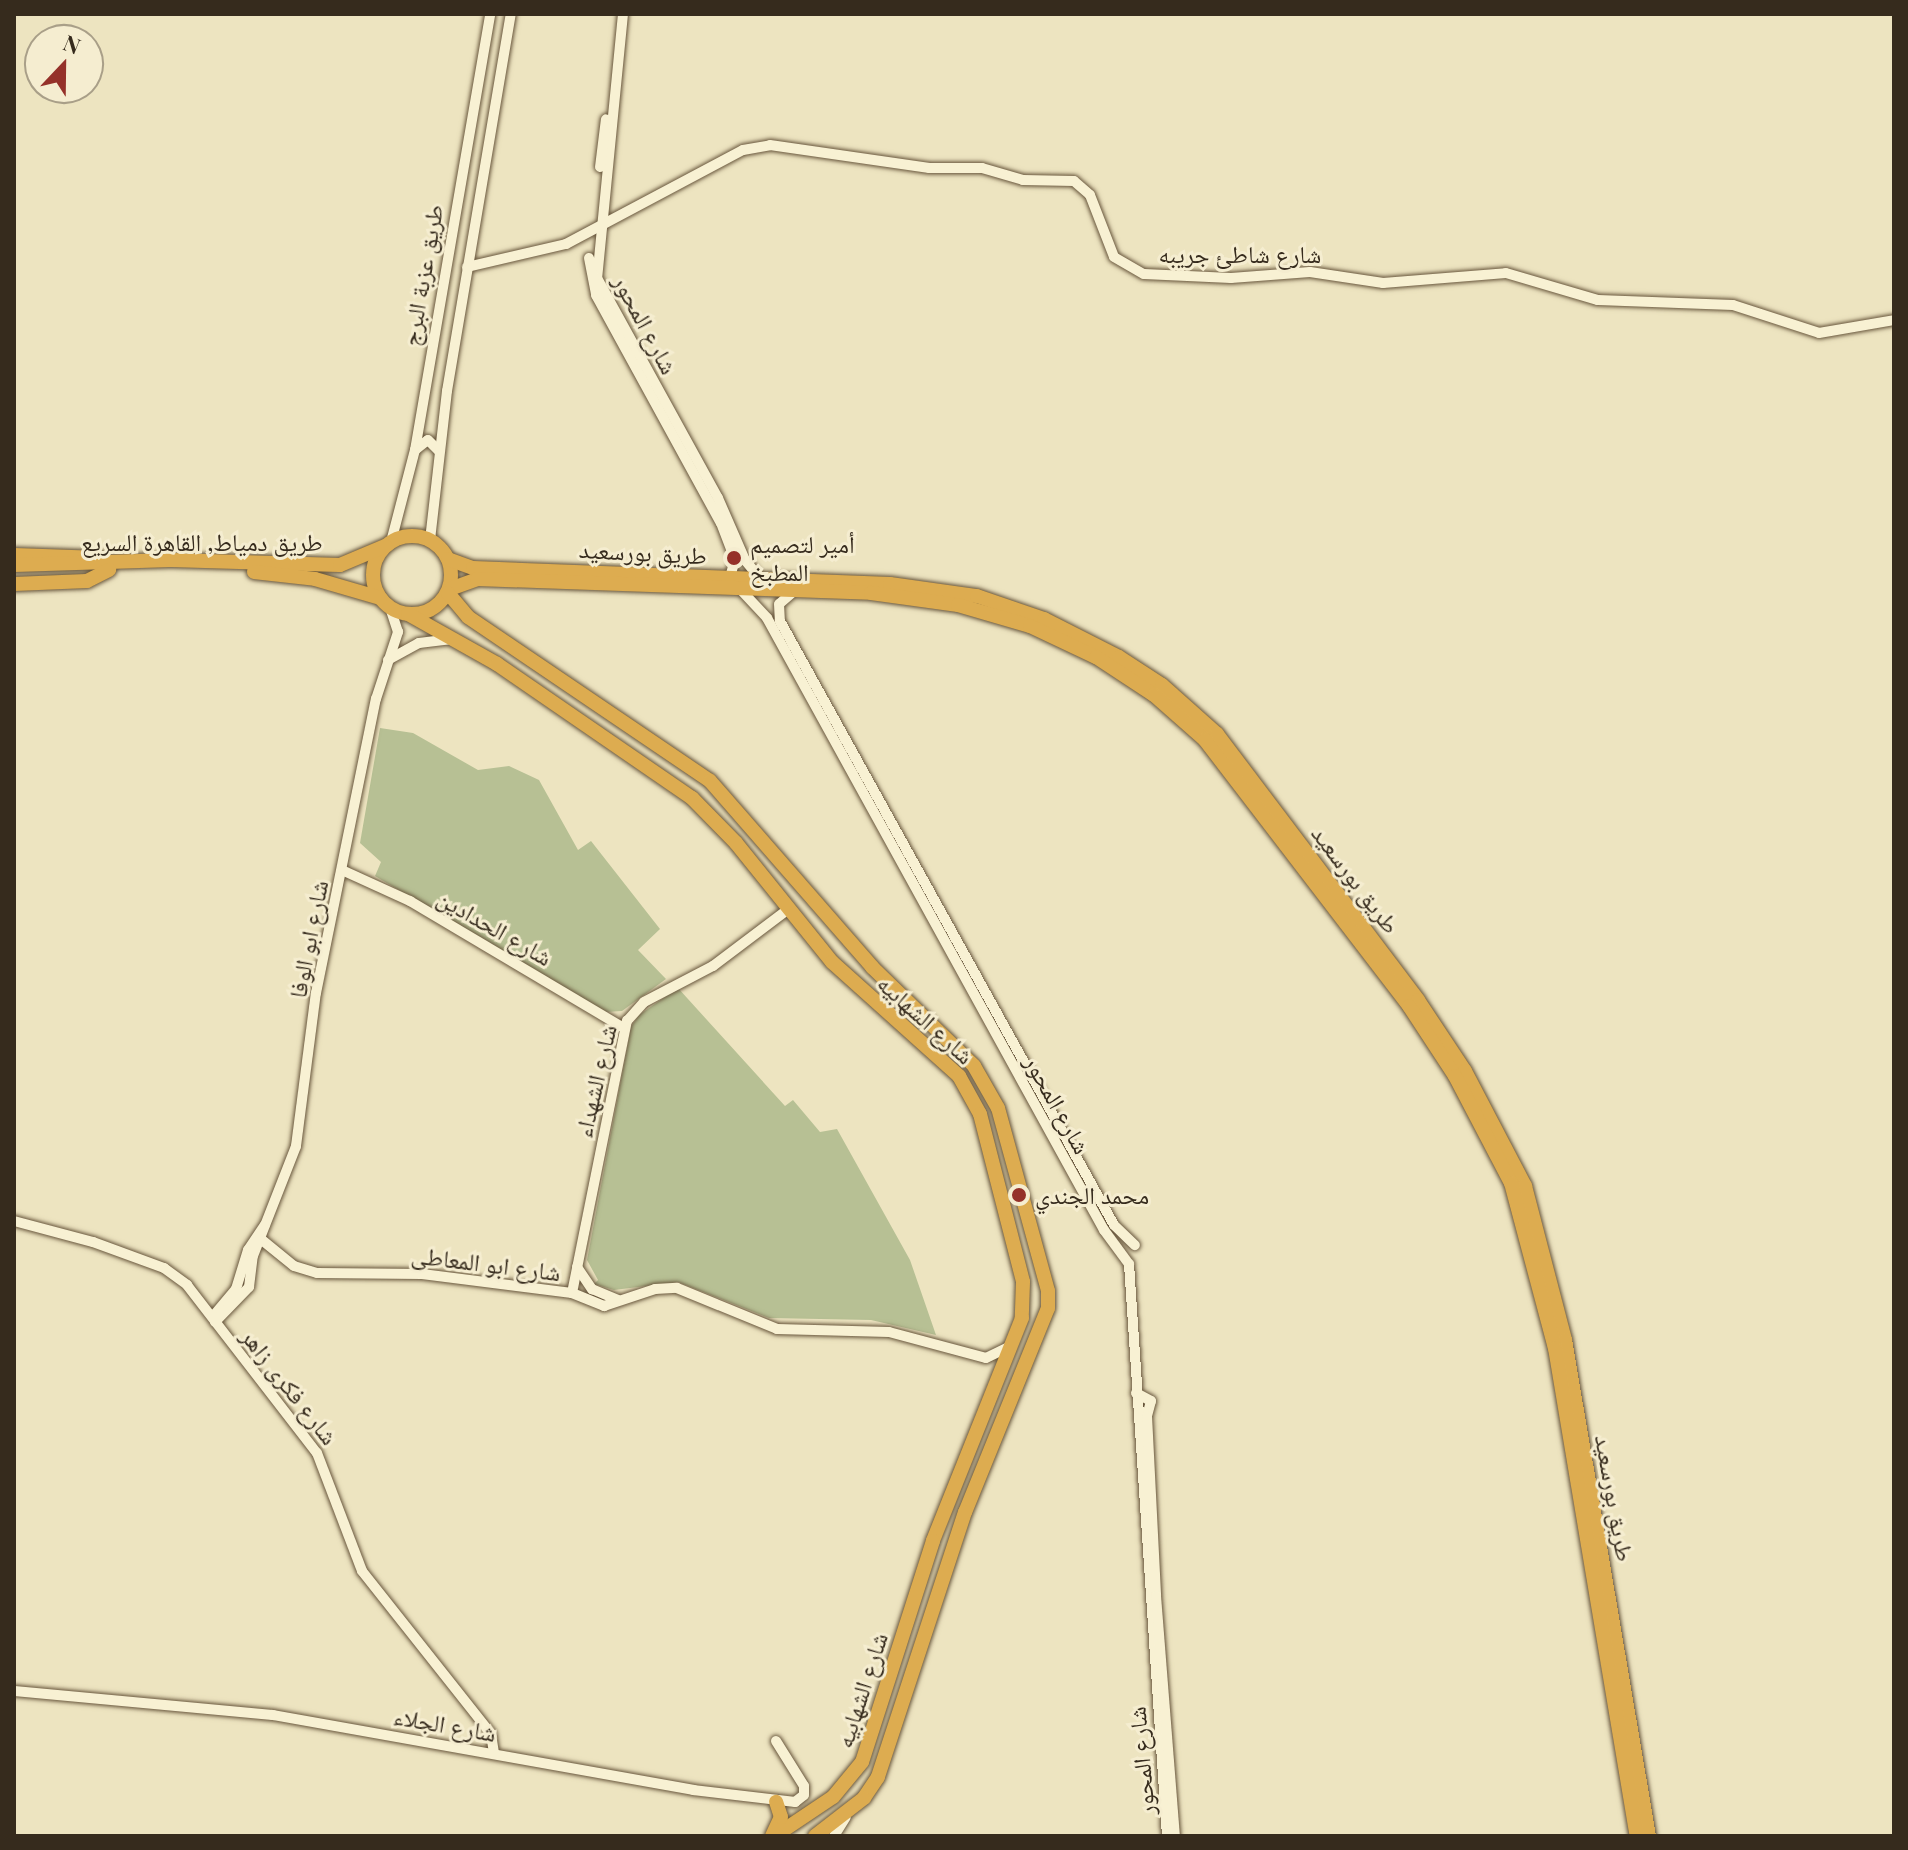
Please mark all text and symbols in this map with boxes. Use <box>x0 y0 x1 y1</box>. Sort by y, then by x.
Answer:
north arrow <box>24 24 104 104</box>
text: N <box>59 27 85 60</box>
street label: طريق عزبة البرج <box>395 202 449 348</box>
street label: شارع شاطئ جريبه <box>1159 240 1321 268</box>
street label: شارع المحور <box>608 269 684 379</box>
street label: طريق دمياط, القاهرة السريع <box>81 528 323 556</box>
place label: أمير لتصميم المطبخ <box>750 530 855 586</box>
street label: طريق بورسعيد <box>578 534 708 570</box>
marker: أمير لتصميم المطبخ <box>725 549 743 567</box>
street label: طريق بورسعيد <box>1306 819 1406 939</box>
street label: شارع ابو الوفا <box>282 878 334 1000</box>
street label: شارع الحدادين <box>433 883 557 971</box>
street label: شارع الشهابيه <box>872 968 980 1070</box>
street label: شارع الشهداء <box>568 1022 622 1140</box>
street label: شارع المحور <box>1019 1049 1097 1159</box>
place label: محمد الجندي <box>1035 1181 1149 1209</box>
marker: محمد الجندي <box>1010 1186 1028 1204</box>
street label: شارع ابو المعاطى <box>410 1240 562 1286</box>
street label: شارع فكرى زاهر <box>236 1322 344 1450</box>
street label: طريق بورسعيد <box>1590 1432 1640 1564</box>
street label: شارع الشهابيه <box>829 1629 893 1751</box>
street label: شارع الجلاء <box>392 1701 498 1747</box>
street label: شارع المحور <box>1122 1706 1160 1816</box>

